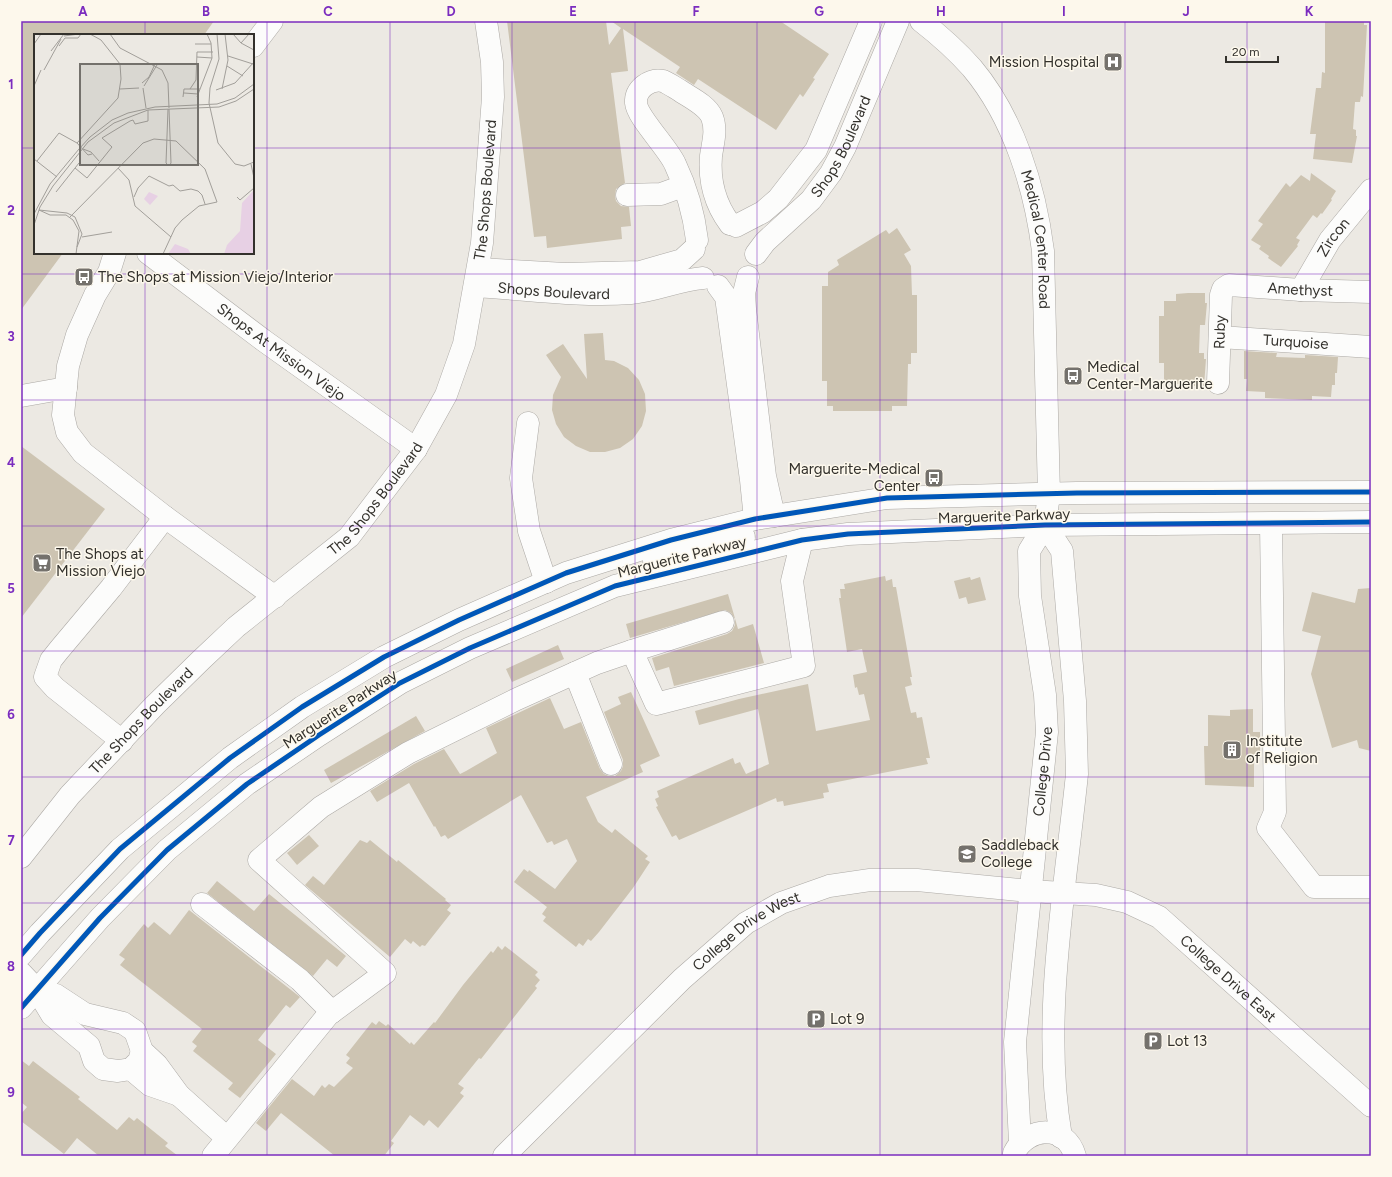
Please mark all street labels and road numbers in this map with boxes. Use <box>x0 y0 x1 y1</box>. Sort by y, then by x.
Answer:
street label: Shops Boulevard <box>807 93 875 201</box>
street label: The Shops Boulevard <box>470 119 500 262</box>
street label: Medical Center Road <box>1017 168 1053 309</box>
street label: Zircon <box>1313 214 1353 260</box>
street label: Shops Boulevard <box>497 279 610 303</box>
street label: Amethyst <box>1267 279 1334 300</box>
street label: Shops At Mission Viejo <box>213 299 349 405</box>
street label: Ruby <box>1210 314 1229 349</box>
street label: Turquoise <box>1263 331 1329 353</box>
street label: The Shops Boulevard <box>324 439 427 559</box>
street label: Marguerite Parkway <box>938 505 1071 527</box>
street label: Marguerite Parkway <box>616 532 749 582</box>
street label: The Shops Boulevard <box>86 664 197 778</box>
street label: Marguerite Parkway <box>280 665 401 753</box>
street label: College Drive <box>1029 726 1056 817</box>
street label: College Drive West <box>689 888 803 975</box>
street label: College Drive East <box>1176 931 1280 1026</box>

